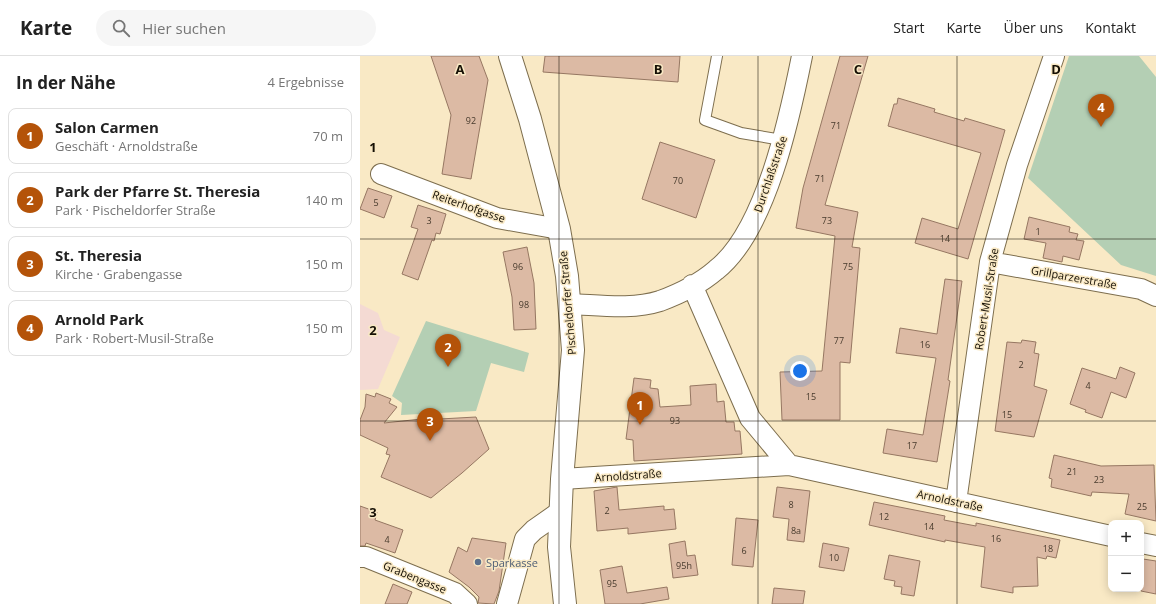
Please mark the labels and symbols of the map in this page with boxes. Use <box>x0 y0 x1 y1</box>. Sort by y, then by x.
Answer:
text: A <box>456 60 465 78</box>
text: B <box>654 60 663 78</box>
text: C <box>854 60 862 78</box>
text: D <box>1051 60 1061 78</box>
pin: 4 <box>1088 94 1114 127</box>
house number: 92 <box>466 114 476 127</box>
house number: 71 <box>831 119 841 132</box>
street label: Durchlaßstraße <box>750 134 790 214</box>
text: 1 <box>369 138 377 156</box>
house number: 71 <box>815 172 825 185</box>
house number: 70 <box>673 174 683 187</box>
street label: Reiterhofgasse <box>431 187 507 225</box>
house number: 5 <box>373 196 379 209</box>
house number: 3 <box>426 214 432 227</box>
house number: 73 <box>822 214 832 227</box>
house number: 1 <box>1035 225 1041 238</box>
house number: 14 <box>940 232 950 245</box>
street label: Robert-Musil-Straße <box>971 247 1001 351</box>
street label: Pischeldorfer Straße <box>555 250 579 356</box>
house number: 96 <box>513 260 523 273</box>
house number: 75 <box>843 260 853 273</box>
street label: Grillparzerstraße <box>1030 262 1118 292</box>
house number: 98 <box>519 298 529 311</box>
text: 2 <box>369 321 377 339</box>
pin: 2 <box>435 334 461 367</box>
house number: 77 <box>834 334 844 347</box>
house number: 16 <box>920 338 930 351</box>
house number: 2 <box>1018 358 1024 371</box>
your location <box>790 361 810 381</box>
house number: 4 <box>1085 379 1091 392</box>
house number: 15 <box>806 390 816 403</box>
pin: 1 <box>627 392 653 425</box>
pin: 3 <box>417 408 443 441</box>
house number: 15 <box>1002 408 1012 421</box>
house number: 93 <box>670 414 680 427</box>
house number: 17 <box>907 439 917 452</box>
street label: Arnoldstraße <box>594 465 662 485</box>
house number: 21 <box>1067 465 1077 478</box>
house number: 23 <box>1094 473 1104 486</box>
street label: Arnoldstraße <box>916 486 984 514</box>
house number: 8 <box>788 498 794 511</box>
house number: 25 <box>1137 500 1147 513</box>
text: 3 <box>369 503 377 521</box>
house number: 2 <box>604 504 610 517</box>
house number: 12 <box>879 510 889 523</box>
house number: 14 <box>924 520 934 533</box>
house number: 8a <box>791 524 801 537</box>
house number: 16 <box>991 532 1001 545</box>
house number: 4 <box>384 533 390 546</box>
house number: 18 <box>1043 542 1053 555</box>
house number: 6 <box>741 544 747 557</box>
house number: 10 <box>829 551 839 564</box>
place label: Sparkasse <box>486 555 538 570</box>
street label: Grabengasse <box>381 557 449 597</box>
marker: Sparkasse <box>473 557 483 567</box>
house number: 95h <box>676 559 692 572</box>
house number: 95 <box>607 577 617 590</box>

